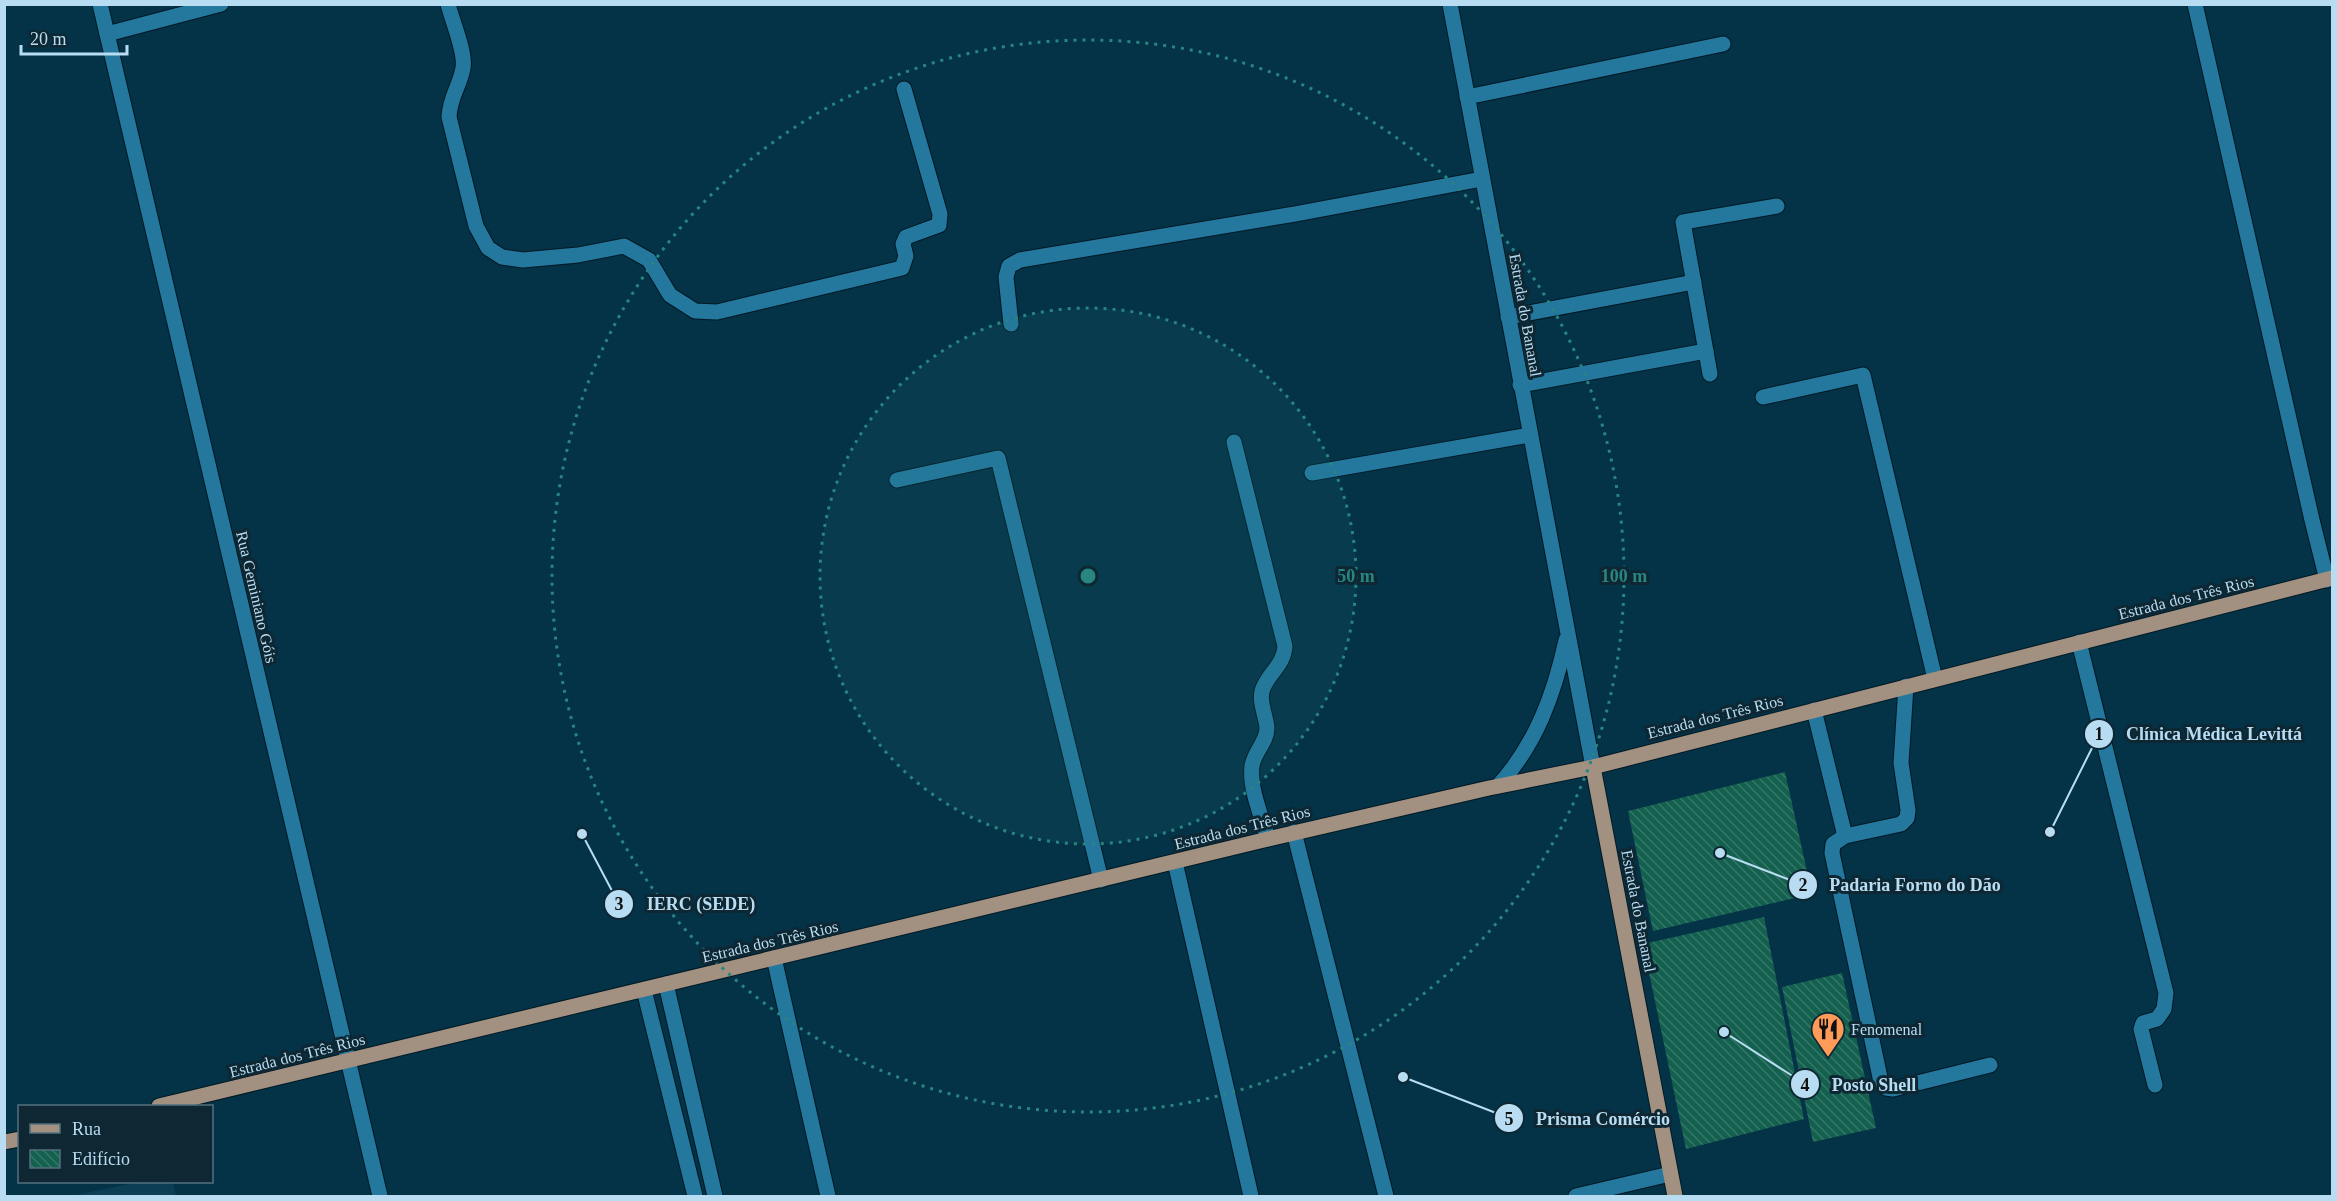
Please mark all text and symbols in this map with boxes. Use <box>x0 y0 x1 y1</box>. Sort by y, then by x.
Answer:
scale bar <box>21 18 128 56</box>
text: 20 m <box>30 29 67 49</box>
street label: Estrada do Bananal <box>1506 252 1545 378</box>
street label: Rua Geminiano Góis <box>233 529 280 665</box>
centre of rings <box>1078 566 1098 586</box>
text: 50 m <box>1337 566 1375 586</box>
text: 100 m <box>1601 566 1647 586</box>
street label: Estrada dos Três Rios <box>2117 572 2256 623</box>
street label: Estrada dos Três Rios <box>1646 691 1785 742</box>
callout: Clínica Médica Levittá <box>2084 716 2314 752</box>
text: 1 <box>2095 724 2104 744</box>
text: Clínica Médica Levittá <box>2126 724 2302 744</box>
street label: Estrada dos Três Rios <box>1173 802 1312 853</box>
street label: Estrada do Bananal <box>1618 848 1659 974</box>
callout: Padaria Forno do Dão <box>1788 867 2013 903</box>
text: 2 <box>1799 875 1808 895</box>
text: Padaria Forno do Dão <box>1829 875 2001 895</box>
callout: IERC (SEDE) <box>604 886 767 922</box>
text: 3 <box>615 894 624 914</box>
text: IERC (SEDE) <box>647 894 755 915</box>
street label: Estrada dos Três Rios <box>700 918 840 965</box>
restaurant icon: Fenomenal <box>1810 1011 1846 1058</box>
place label: Fenomenal <box>1851 1021 1923 1038</box>
street label: Estrada dos Três Rios <box>228 1030 367 1081</box>
callout: Posto Shell <box>1790 1066 1929 1102</box>
text: 4 <box>1801 1075 1810 1095</box>
text: Posto Shell <box>1832 1075 1916 1095</box>
callout: Prisma Comércio <box>1494 1100 1682 1136</box>
legend <box>18 1105 213 1183</box>
text: 5 <box>1505 1109 1514 1129</box>
text: Prisma Comércio <box>1536 1109 1670 1129</box>
text: Rua <box>72 1119 101 1139</box>
text: Edifício <box>72 1149 130 1169</box>

